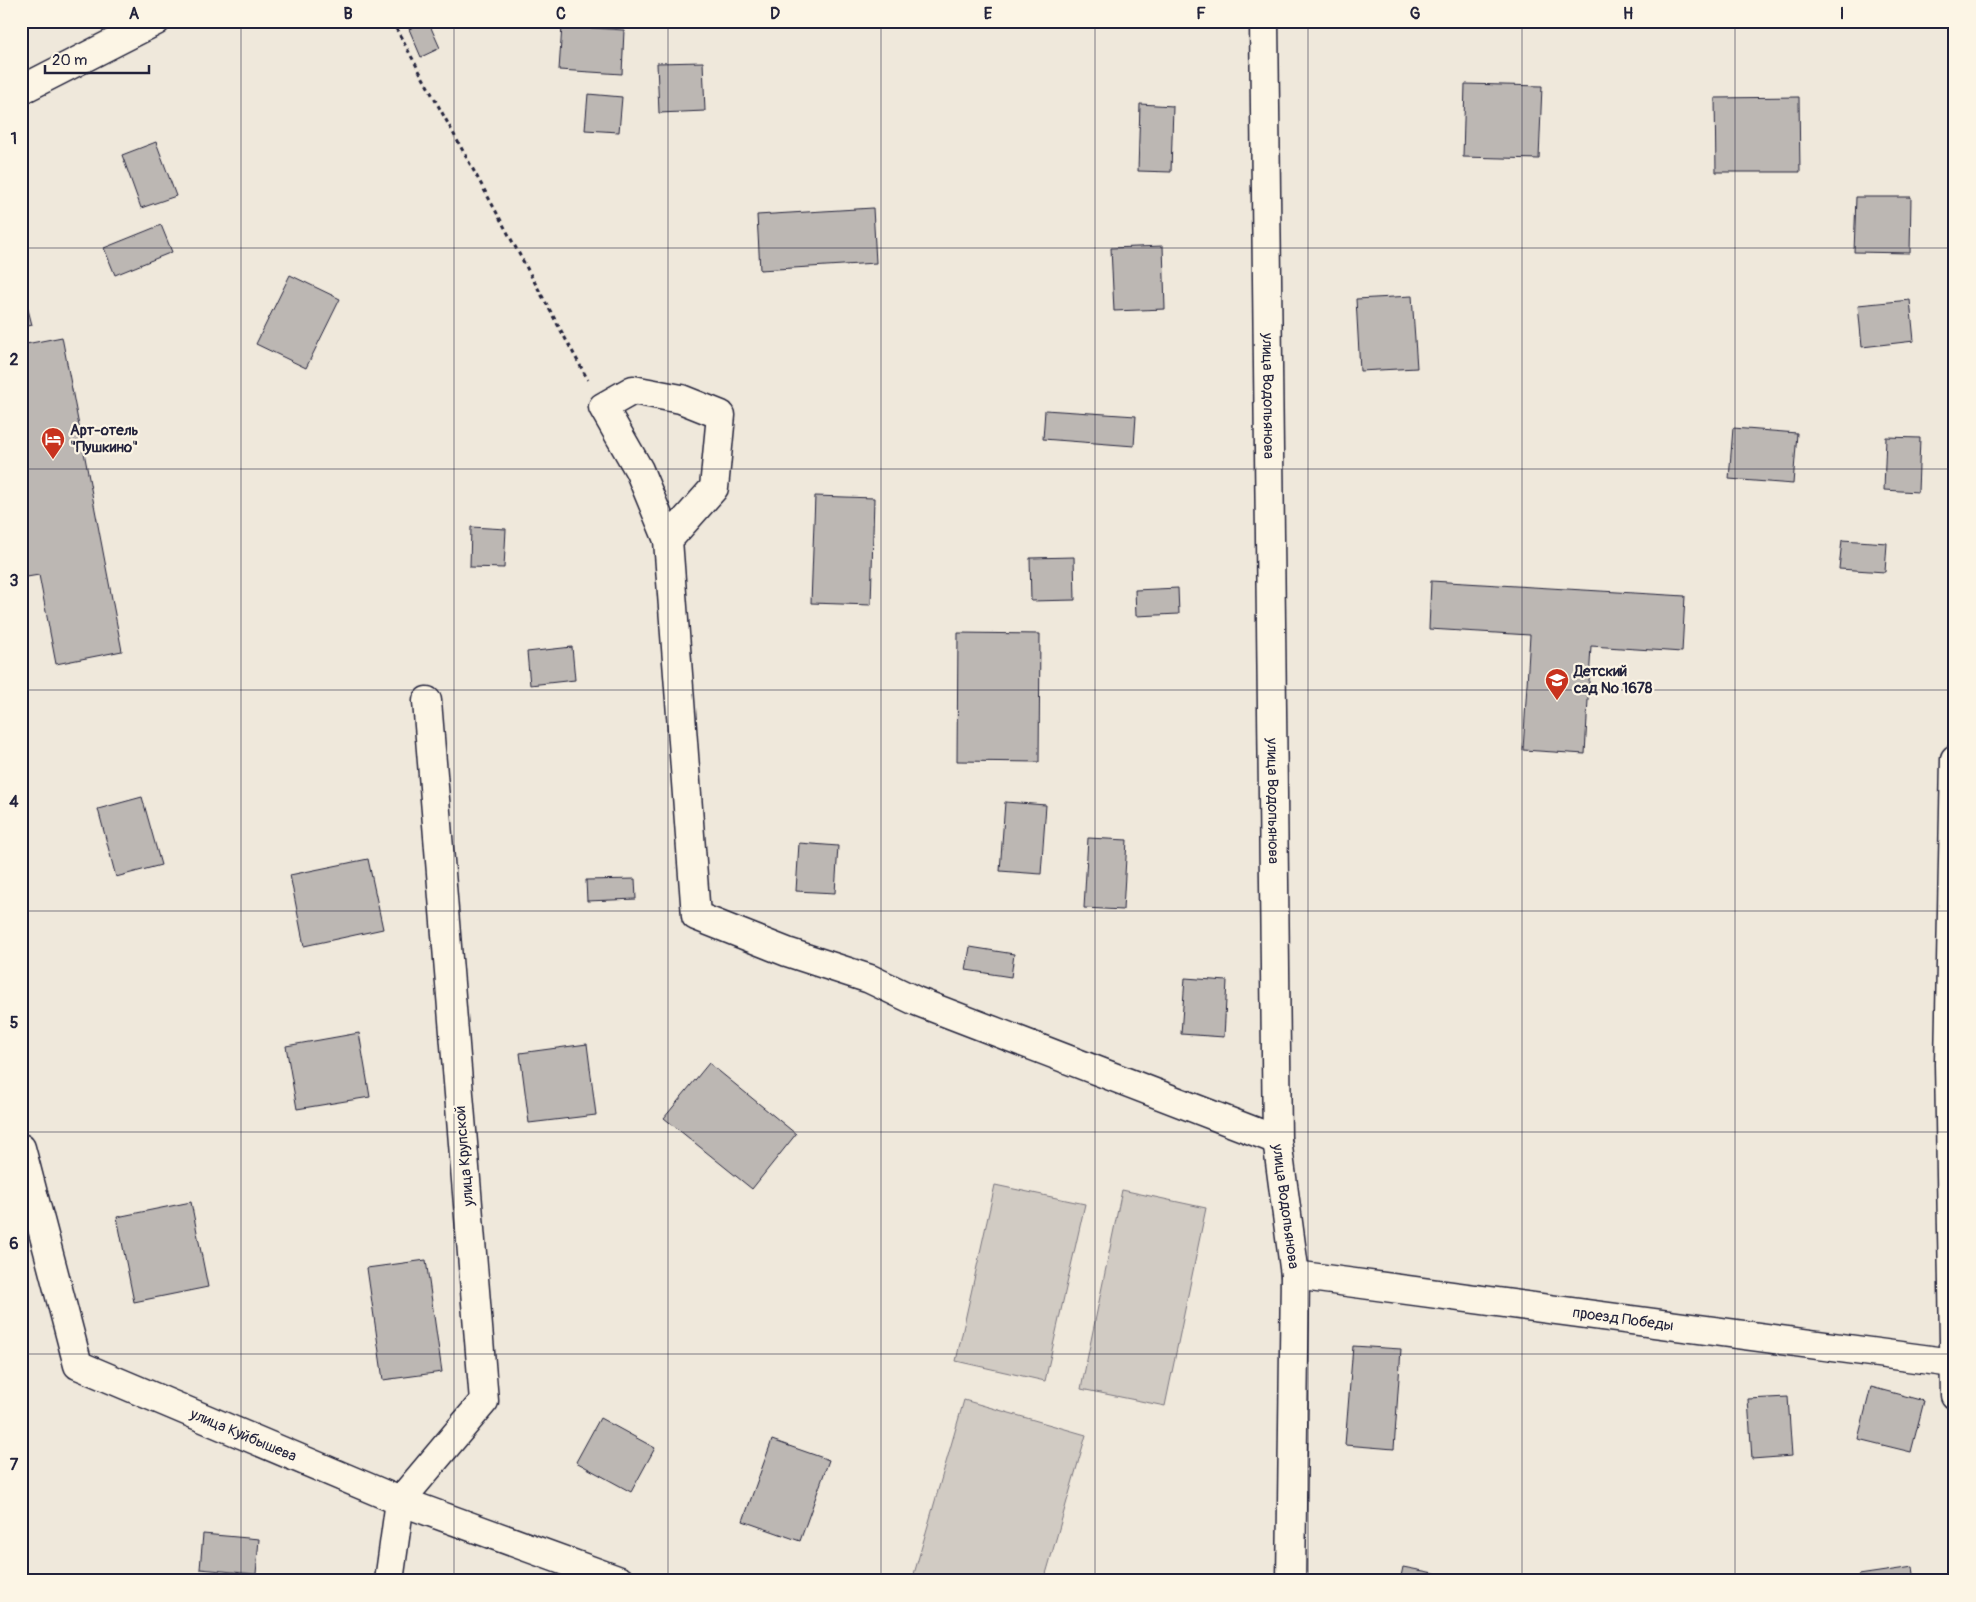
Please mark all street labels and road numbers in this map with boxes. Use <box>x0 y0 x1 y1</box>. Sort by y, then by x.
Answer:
street label: улица Водопьянова <box>1258 332 1278 459</box>
street label: улица Водопьянова <box>1262 737 1283 864</box>
street label: улица Крупской <box>451 1105 478 1208</box>
street label: улица Водопьянова <box>1267 1142 1303 1270</box>
street label: проезд Победы <box>1571 1303 1675 1336</box>
street label: улица Куйбышева <box>186 1404 299 1466</box>

